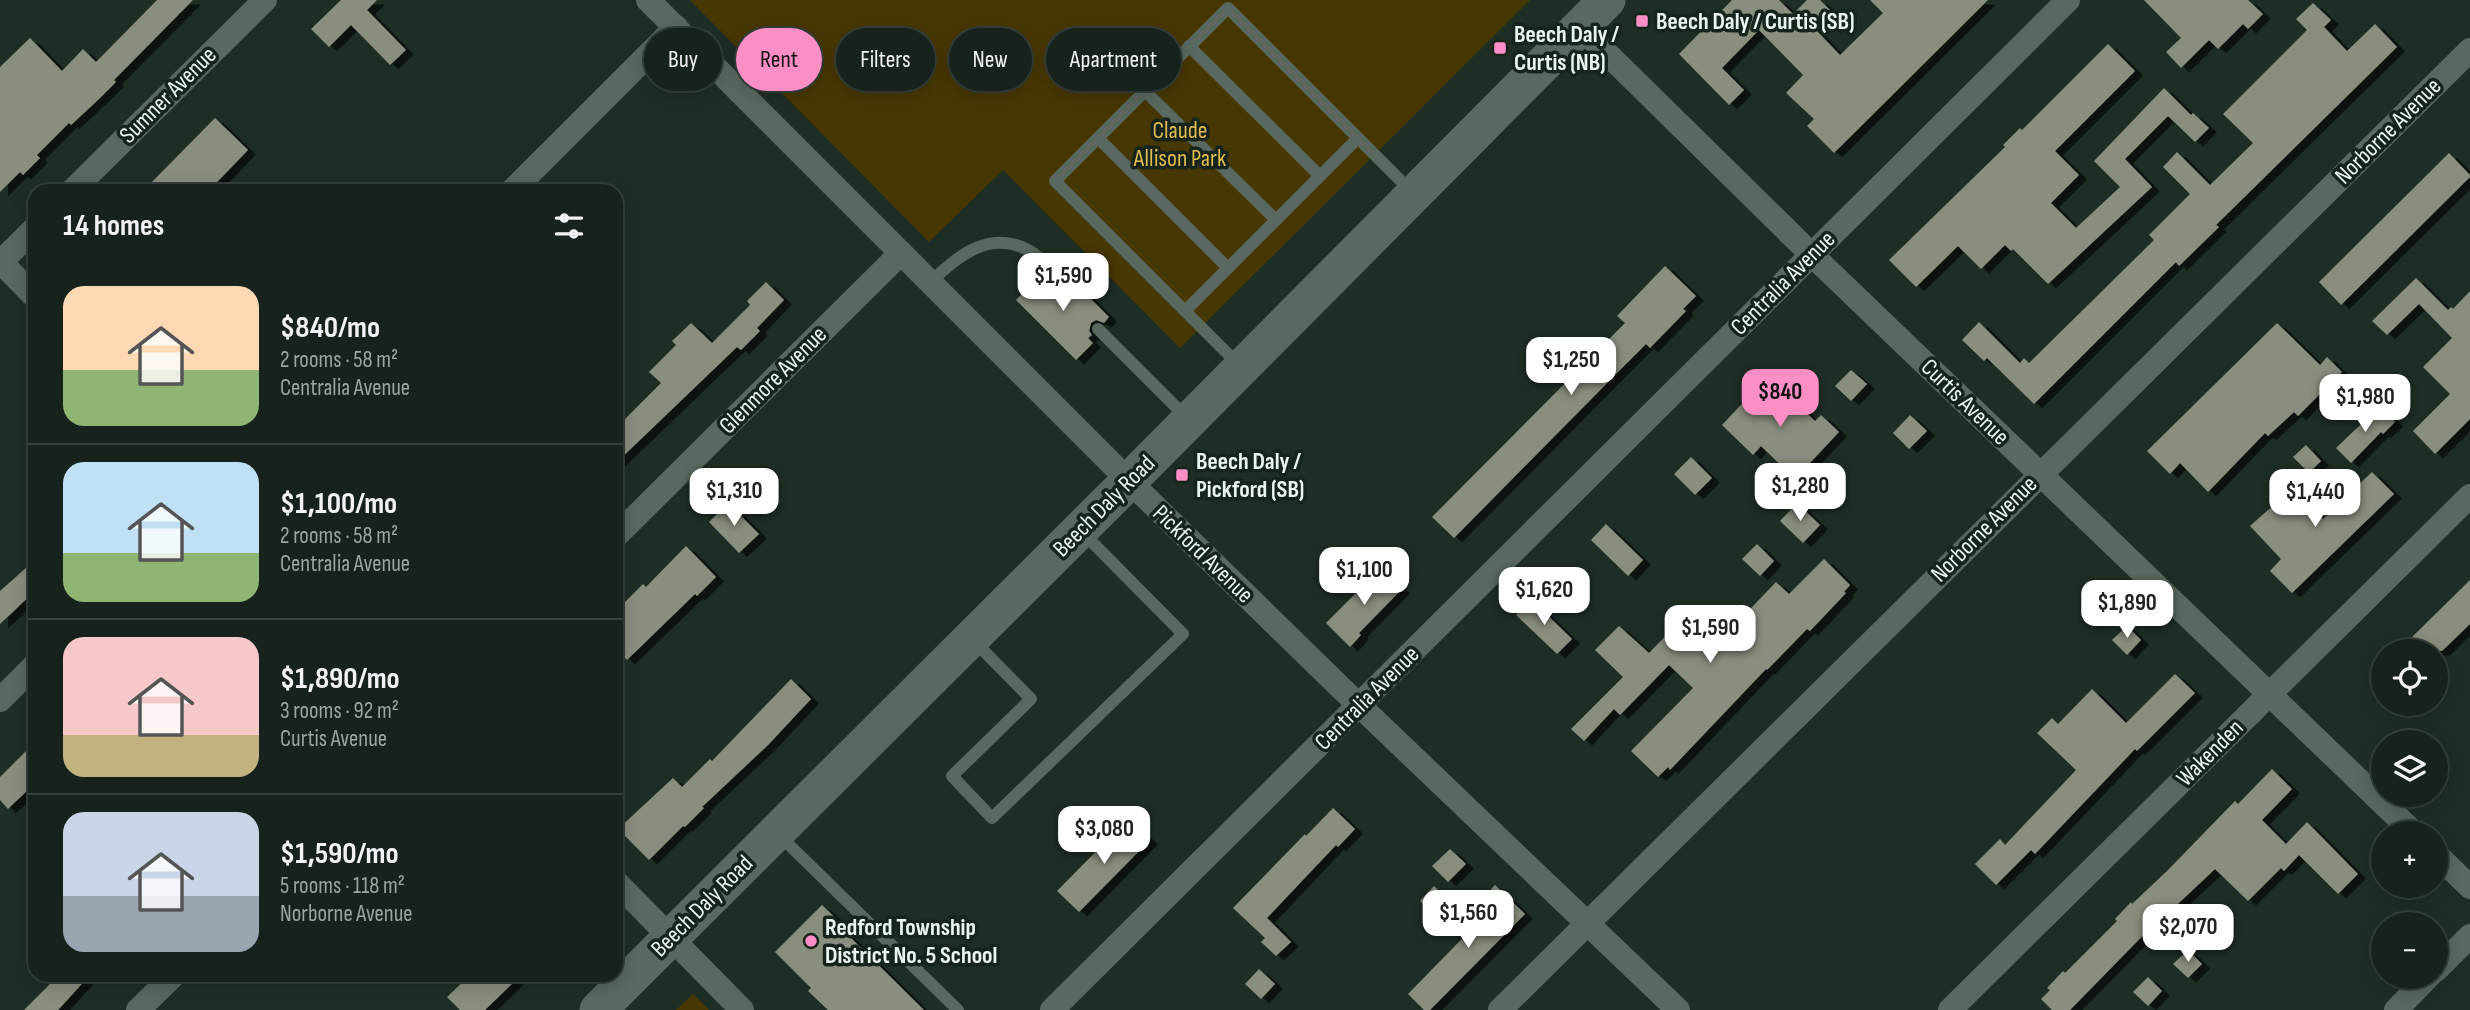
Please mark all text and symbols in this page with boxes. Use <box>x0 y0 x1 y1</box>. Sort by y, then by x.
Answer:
place label: Beech Daly / Curtis (SB) <box>1656 7 1854 36</box>
marker: Beech Daly / Curtis (SB) <box>1634 13 1650 29</box>
place label: Beech Daly / Curtis (NB) <box>1514 20 1619 77</box>
chip: Buy <box>644 28 722 91</box>
chip: Rent <box>736 28 822 91</box>
chip: Filters <box>836 28 935 91</box>
chip: New <box>949 28 1032 91</box>
chip: Apartment <box>1046 28 1181 91</box>
marker: Beech Daly / Curtis (NB) <box>1492 40 1508 56</box>
street label: Sumner Avenue <box>114 41 222 149</box>
street label: Norborne Avenue <box>2329 72 2447 190</box>
park label: Claude Allison Park <box>1133 116 1226 173</box>
icon: filters <box>550 207 588 245</box>
text: 14 homes <box>63 208 164 244</box>
street label: Centralia Avenue <box>1725 225 1841 341</box>
pin: $1,590 <box>1006 254 1120 313</box>
text: $1,590 <box>1034 262 1092 290</box>
text: $840/mo <box>280 310 380 346</box>
icon: home <box>119 314 203 398</box>
street label: Glenmore Avenue <box>713 320 833 440</box>
pin: $1,250 <box>1514 338 1628 397</box>
text: 2 rooms · 58 m² <box>280 346 398 374</box>
text: $1,250 <box>1542 346 1600 374</box>
street label: Curtis Avenue <box>1915 353 2015 451</box>
pin: $840 <box>1739 370 1821 429</box>
text: Centralia Avenue <box>280 374 410 402</box>
pin: $1,980 <box>2308 374 2422 434</box>
text: $840 <box>1758 378 1802 406</box>
text: $1,980 <box>2335 383 2395 411</box>
place label: Beech Daly / Pickford (SB) <box>1196 447 1304 504</box>
street label: Beech Daly Road <box>1047 449 1161 563</box>
pin: $1,280 <box>1743 463 1857 523</box>
marker: Beech Daly / Pickford (SB) <box>1174 467 1190 483</box>
pin: $1,310 <box>677 468 791 528</box>
street label: Norborne Avenue <box>1925 470 2043 588</box>
pin: $1,440 <box>2258 470 2372 529</box>
text: $1,280 <box>1771 472 1829 500</box>
text: $1,310 <box>706 477 762 505</box>
text: $1,440 <box>2285 478 2345 506</box>
text: $1,100/mo <box>280 486 397 522</box>
icon: home <box>119 490 203 574</box>
street label: Pickford Avenue <box>1147 499 1259 609</box>
text: 2 rooms · 58 m² <box>280 522 398 550</box>
pin: $1,100 <box>1307 548 1421 607</box>
text: Centralia Avenue <box>280 550 410 578</box>
text: $1,100 <box>1335 556 1393 584</box>
pin: $1,620 <box>1487 568 1601 627</box>
text: $1,620 <box>1515 576 1573 604</box>
pin: $1,890 <box>2070 580 2184 640</box>
text: $1,890 <box>2097 589 2157 617</box>
pin: $1,590 <box>1653 606 1767 665</box>
text: $1,590 <box>1681 614 1739 642</box>
map controls <box>2371 639 2448 989</box>
button: locate <box>2371 639 2448 716</box>
street label: Centralia Avenue <box>1309 640 1425 756</box>
text: $1,890/mo <box>280 661 400 697</box>
icon: home <box>119 665 203 749</box>
text: 3 rooms · 92 m² <box>280 697 399 725</box>
street label: Wakenden <box>2170 713 2250 793</box>
text: Curtis Avenue <box>280 725 387 753</box>
button: layers <box>2371 730 2448 807</box>
pin: $3,080 <box>1047 806 1161 866</box>
text: $3,080 <box>1074 815 1134 843</box>
button: + <box>2371 821 2448 898</box>
text: $1,590/mo <box>280 836 399 872</box>
icon: home <box>119 840 203 924</box>
street label: Beech Daly Road <box>645 849 759 963</box>
text: 5 rooms · 118 m² <box>280 872 405 900</box>
pin: $1,560 <box>1411 890 1525 950</box>
text: $1,560 <box>1439 899 1497 927</box>
text: Norborne Avenue <box>280 900 413 928</box>
pin: $2,070 <box>2131 904 2245 964</box>
button: − <box>2371 912 2448 989</box>
place label: Redford Township District No. 5 School <box>825 913 997 970</box>
text: $2,070 <box>2159 913 2217 941</box>
marker: Redford Township District No. 5 School <box>803 933 819 949</box>

